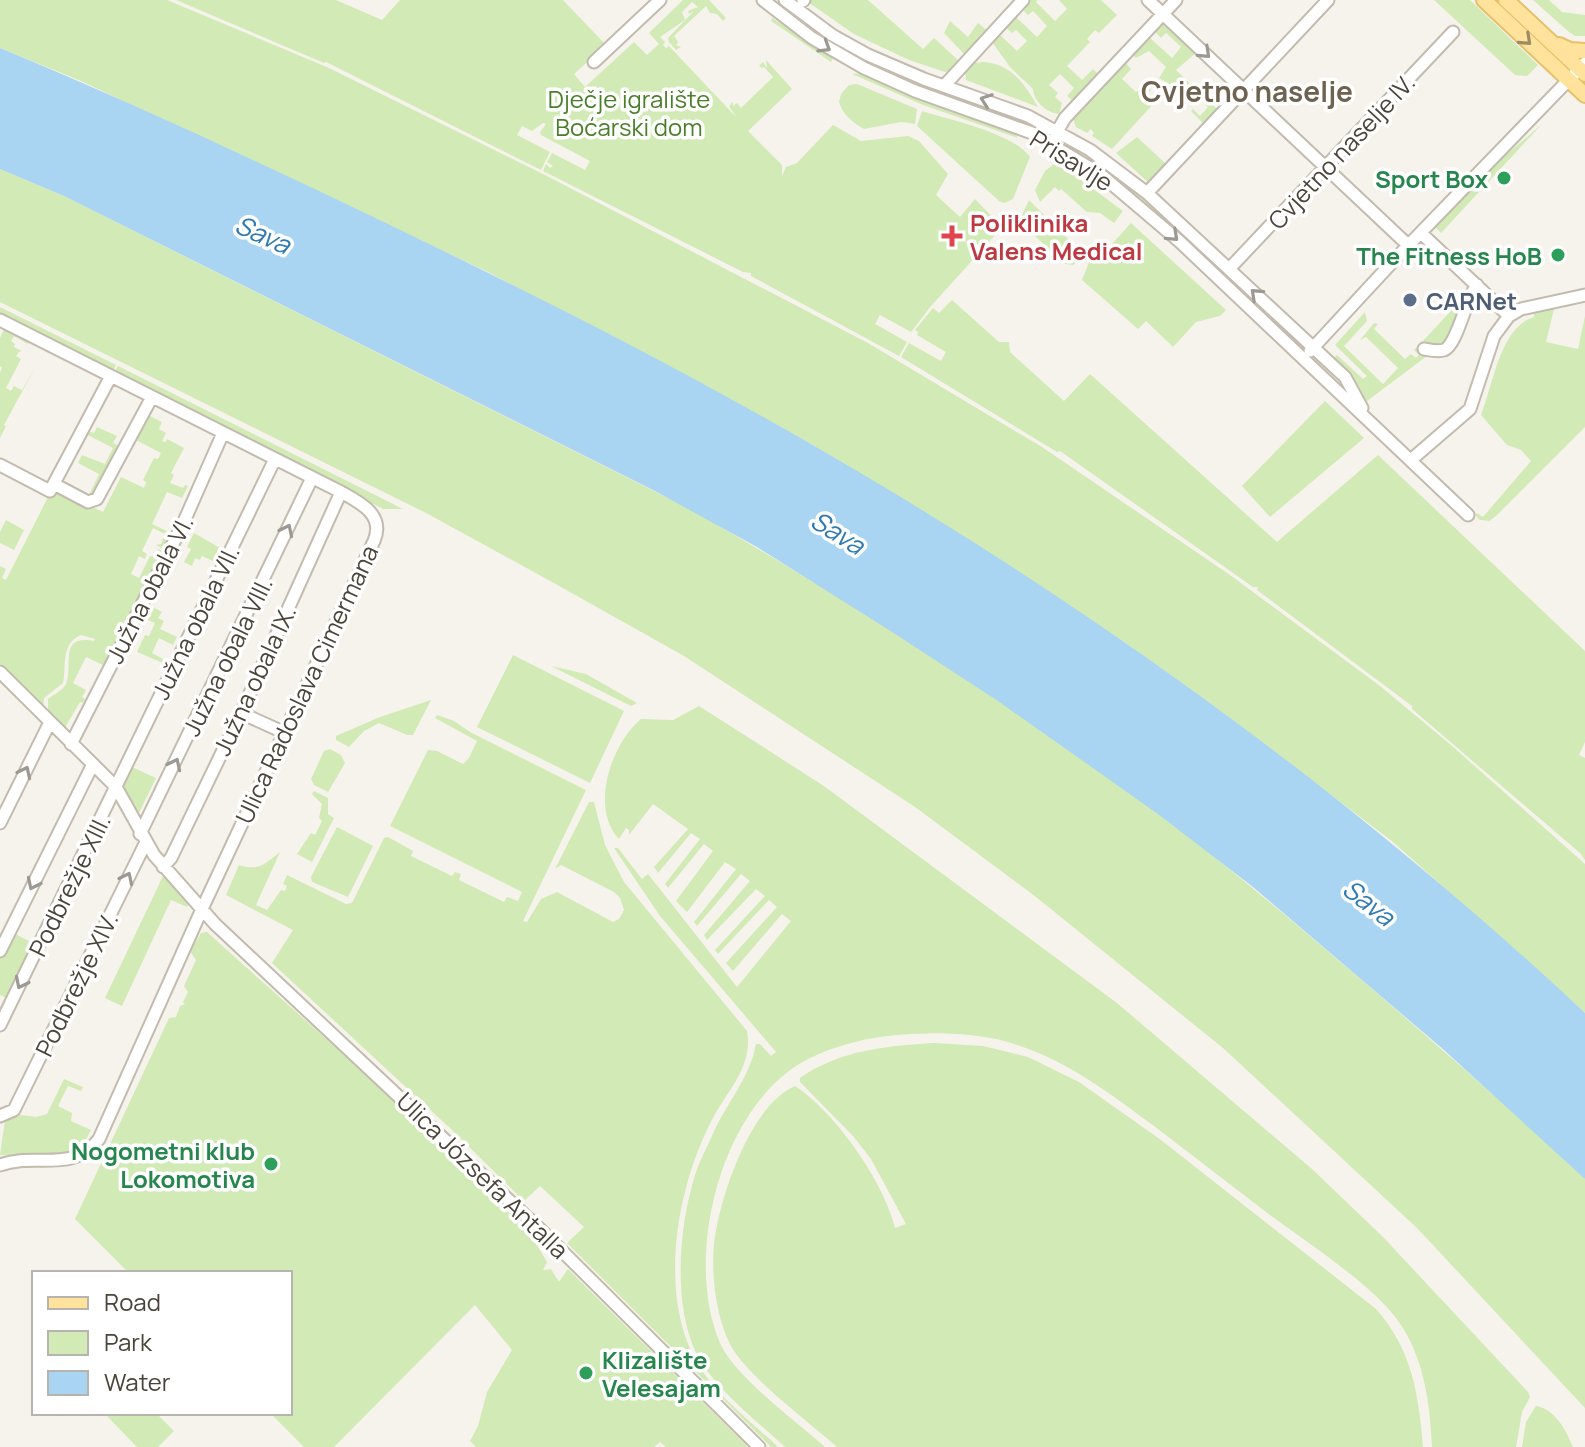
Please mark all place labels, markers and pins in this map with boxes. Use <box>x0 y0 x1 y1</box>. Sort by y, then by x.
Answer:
place label: Sport Box <box>1375 162 1489 195</box>
marker: Sport Box <box>1495 169 1513 187</box>
place label: Poliklinika Valens Medical <box>970 206 1142 267</box>
marker: Poliklinika Valens Medical <box>941 225 963 247</box>
place label: The Fitness HoB <box>1356 239 1542 272</box>
marker: The Fitness HoB <box>1549 246 1567 264</box>
place label: CARNet <box>1426 284 1517 317</box>
marker: CARNet <box>1401 291 1419 309</box>
place label: Nogometni klub Lokomotiva <box>71 1134 255 1195</box>
marker: Nogometni klub Lokomotiva <box>262 1155 280 1173</box>
place label: Klizalište Velesajam <box>602 1343 721 1404</box>
marker: Klizalište Velesajam <box>577 1364 595 1382</box>

